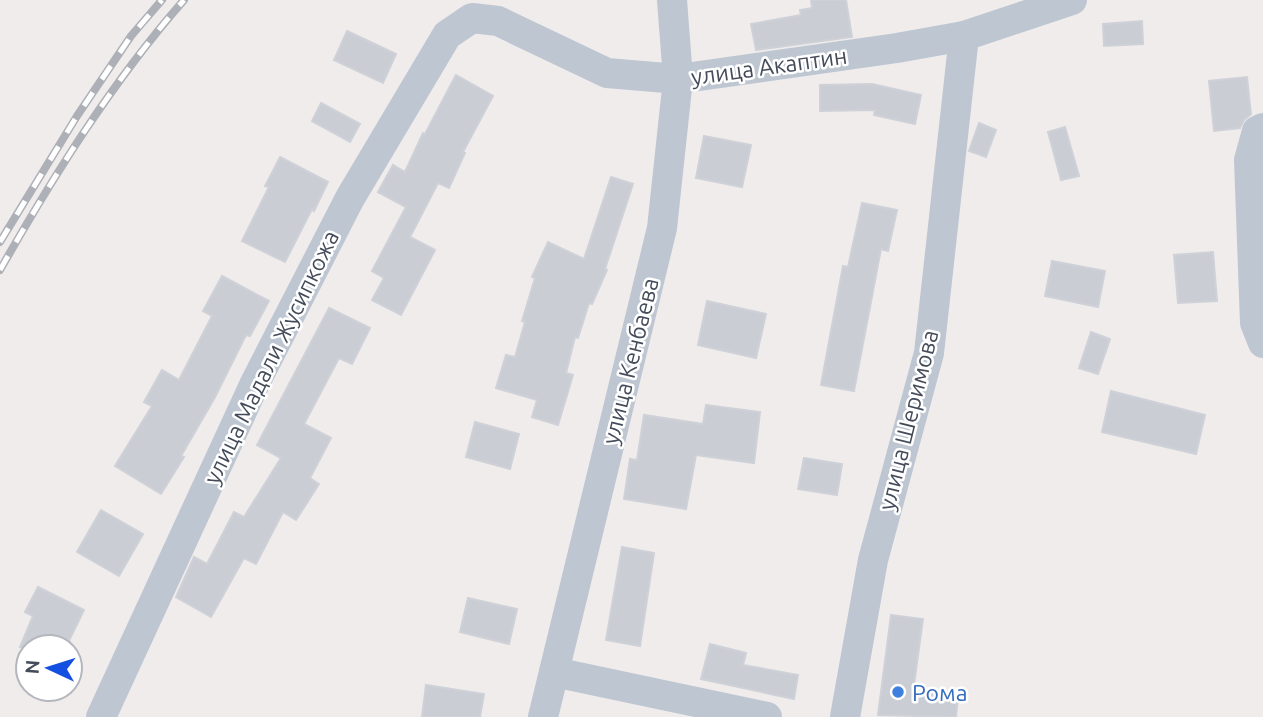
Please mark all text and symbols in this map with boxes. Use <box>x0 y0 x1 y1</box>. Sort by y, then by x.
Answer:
street label: улица Акаптин <box>689 43 849 89</box>
street label: улица Мадали Жусипкожа <box>199 226 343 488</box>
street label: улица Кенбаева <box>597 275 663 447</box>
street label: улица Шеримова <box>873 327 943 513</box>
north arrow <box>14 633 84 703</box>
text: N <box>21 659 44 675</box>
place label: Рома <box>912 680 968 705</box>
marker: Рома <box>890 684 906 700</box>

